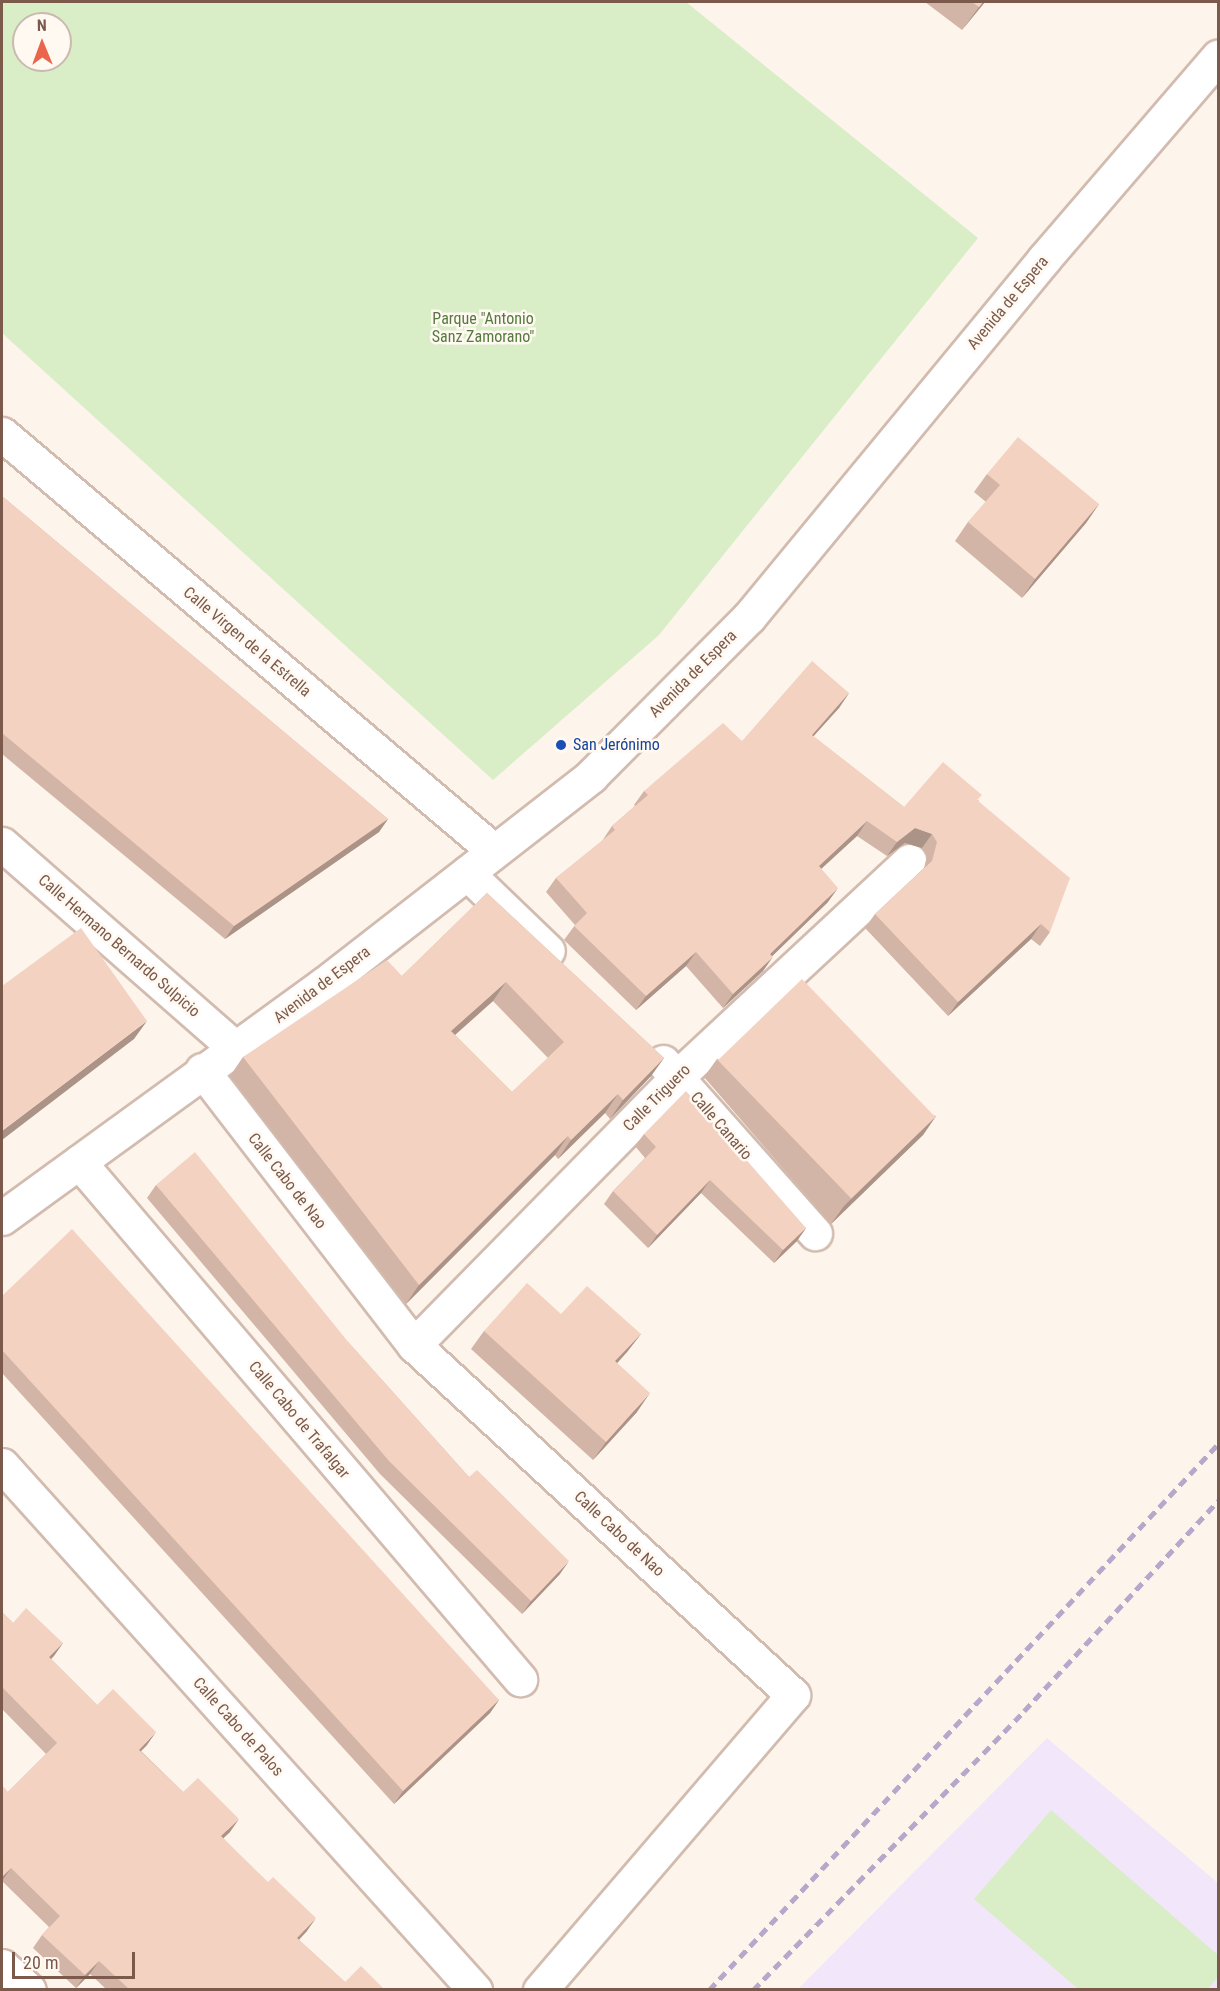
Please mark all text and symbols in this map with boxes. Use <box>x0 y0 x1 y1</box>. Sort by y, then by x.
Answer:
north arrow <box>12 12 72 72</box>
text: N <box>37 16 47 35</box>
street label: Avenida de Espera <box>963 252 1053 354</box>
park label: Parque "Antonio Sanz Zamorano" <box>432 309 534 347</box>
street label: Calle Virgen de la Estrella <box>179 583 315 701</box>
street label: Avenida de Espera <box>645 626 741 722</box>
place label: San Jerónimo <box>573 735 660 755</box>
marker: San Jerónimo <box>554 738 568 752</box>
street label: Calle Hermano Bernardo Sulpicio <box>34 871 204 1021</box>
street label: Avenida de Espera <box>270 943 374 1027</box>
street label: Calle Triguero <box>619 1060 695 1136</box>
street label: Calle Canario <box>686 1088 756 1164</box>
street label: Calle Cabo de Nao <box>244 1129 330 1233</box>
street label: Calle Cabo de Trafalgar <box>244 1357 354 1483</box>
street label: Calle Cabo de Nao <box>570 1487 668 1581</box>
street label: Calle Cabo de Palos <box>189 1674 287 1780</box>
scale bar <box>15 1940 138 1978</box>
text: 20 m <box>23 1952 58 1973</box>

